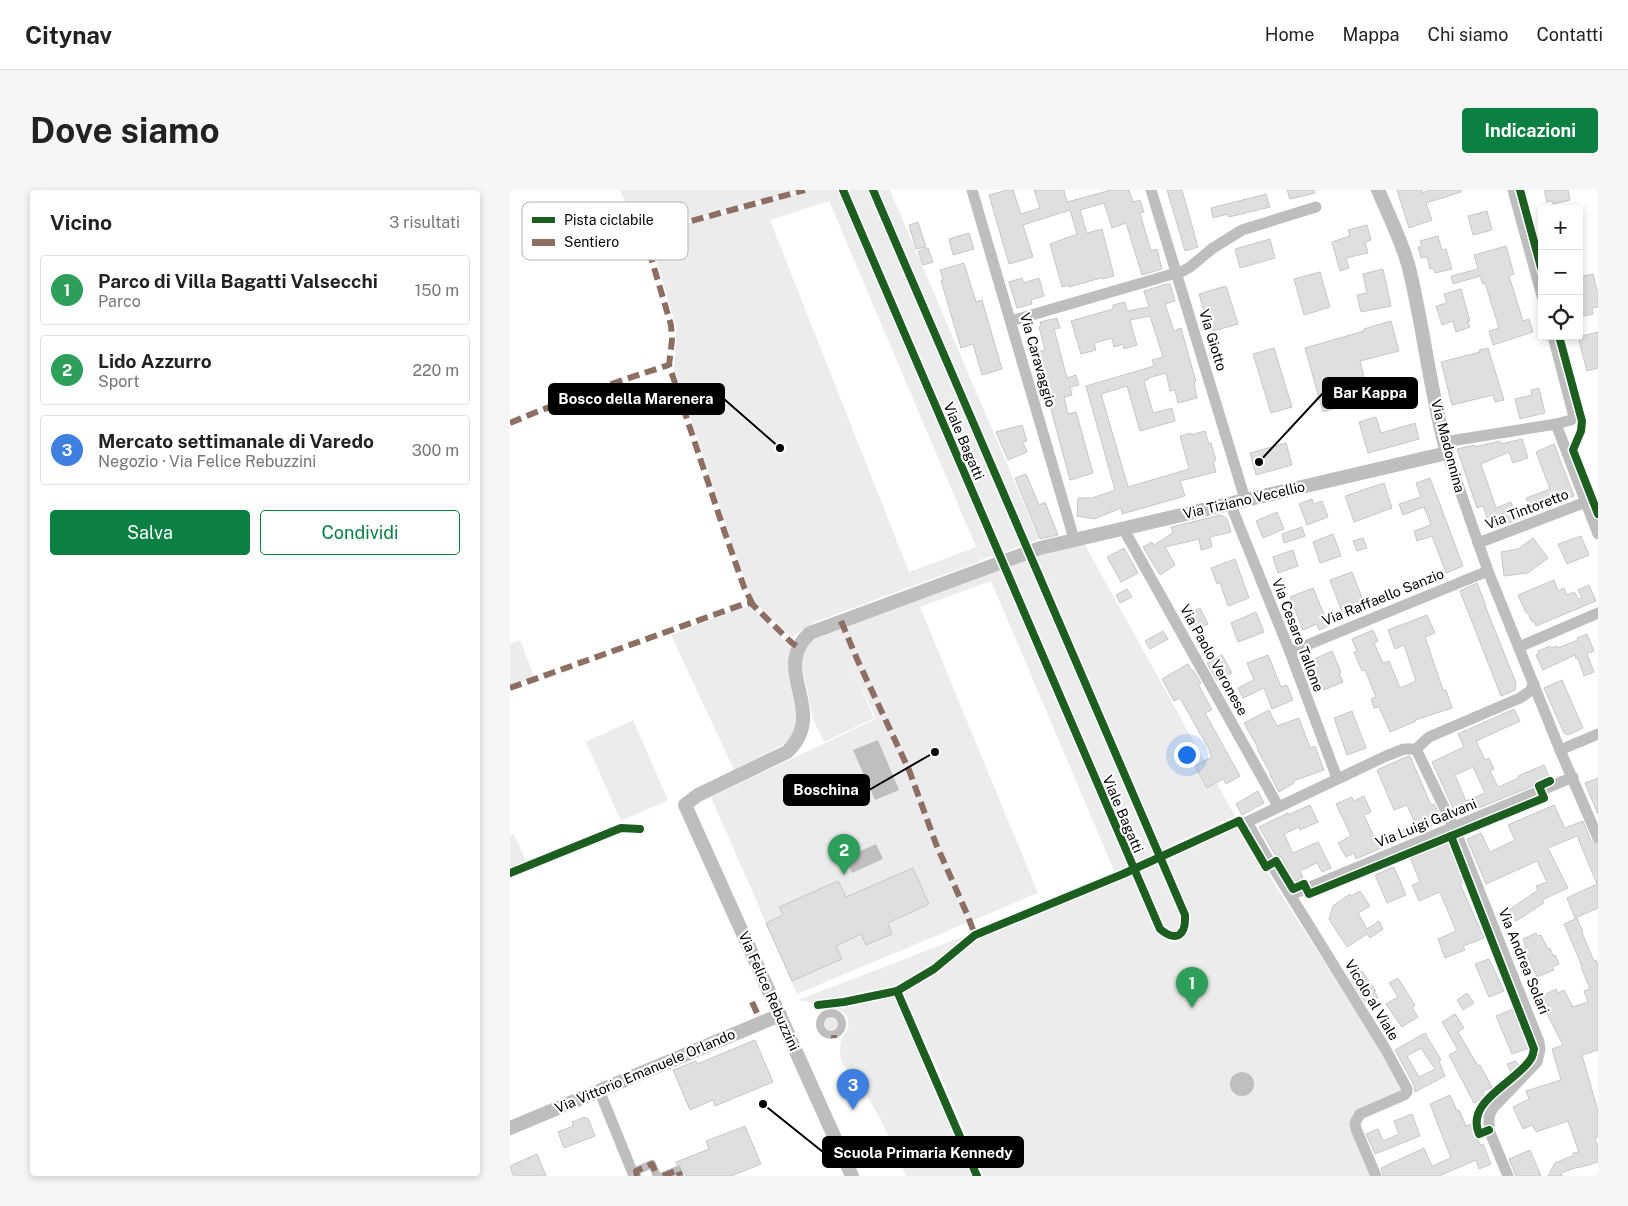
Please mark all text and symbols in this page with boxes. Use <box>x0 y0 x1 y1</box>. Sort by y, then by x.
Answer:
text: Citynav <box>25 21 112 49</box>
text: Home <box>1265 24 1314 45</box>
text: Mappa <box>1342 24 1400 45</box>
text: Chi siamo <box>1428 24 1508 45</box>
text: Contatti <box>1536 24 1603 45</box>
button: Indicazioni <box>1462 108 1598 153</box>
text: Dove siamo <box>30 110 220 151</box>
legend <box>522 202 688 260</box>
map controls <box>1538 205 1583 340</box>
button: + <box>1538 205 1583 250</box>
text: Vicino <box>50 210 112 235</box>
text: Pista ciclabile <box>564 212 654 228</box>
text: 3 risultati <box>389 213 460 232</box>
text: Sentiero <box>564 234 619 250</box>
button: − <box>1538 250 1583 295</box>
text: Parco di Villa Bagatti Valsecchi <box>98 270 378 292</box>
text: 1 <box>64 281 70 300</box>
text: 150 m <box>415 281 459 300</box>
text: Parco <box>98 292 141 311</box>
button: locate <box>1538 295 1583 340</box>
street label: Via Giotto <box>1196 307 1230 373</box>
street label: Via Caravaggio <box>1017 311 1059 409</box>
text: Lido Azzurro <box>98 350 212 372</box>
text: 2 <box>62 361 72 380</box>
text: 220 m <box>412 361 459 380</box>
text: Sport <box>98 372 140 391</box>
callout: Bar Kappa <box>1323 378 1417 408</box>
callout: Bosco della Marenera <box>549 384 724 414</box>
text: Bar Kappa <box>1333 384 1407 401</box>
text: Bosco della Marenera <box>558 390 714 407</box>
street label: Via Madonnina <box>1428 398 1468 494</box>
street label: Viale Bagatti <box>941 400 987 482</box>
text: Mercato settimanale di Varedo <box>98 430 374 452</box>
text: 3 <box>62 441 72 460</box>
text: 300 m <box>412 441 459 460</box>
text: Negozio · Via Felice Rebuzzini <box>98 452 316 471</box>
street label: Via Tiziano Vecellio <box>1182 478 1307 522</box>
street label: Via Tintoretto <box>1483 486 1571 532</box>
button: Salva <box>50 510 250 555</box>
button: Condividi <box>260 510 460 555</box>
street label: Via Raffaello Sanzio <box>1320 565 1446 629</box>
street label: Via Cesare Tallone <box>1269 576 1327 694</box>
street label: Via Paolo Veronese <box>1177 602 1251 718</box>
your location <box>1174 742 1200 768</box>
street label: Viale Bagatti <box>1100 773 1146 855</box>
callout: Boschina <box>784 775 869 805</box>
text: Boschina <box>793 781 859 798</box>
street label: Via Luigi Galvani <box>1373 795 1479 851</box>
pin: 2 <box>828 834 860 875</box>
street label: Via Andrea Solari <box>1495 906 1553 1016</box>
street label: Via Felice Rebuzzini <box>735 929 803 1053</box>
street label: Vicolo al Viale <box>1342 957 1402 1043</box>
pin: 1 <box>1176 967 1208 1008</box>
street label: Via Vittorio Emanuele Orlando <box>552 1026 738 1116</box>
pin: 3 <box>837 1069 869 1110</box>
callout: Scuola Primaria Kennedy <box>823 1137 1023 1167</box>
text: Scuola Primaria Kennedy <box>833 1144 1013 1161</box>

